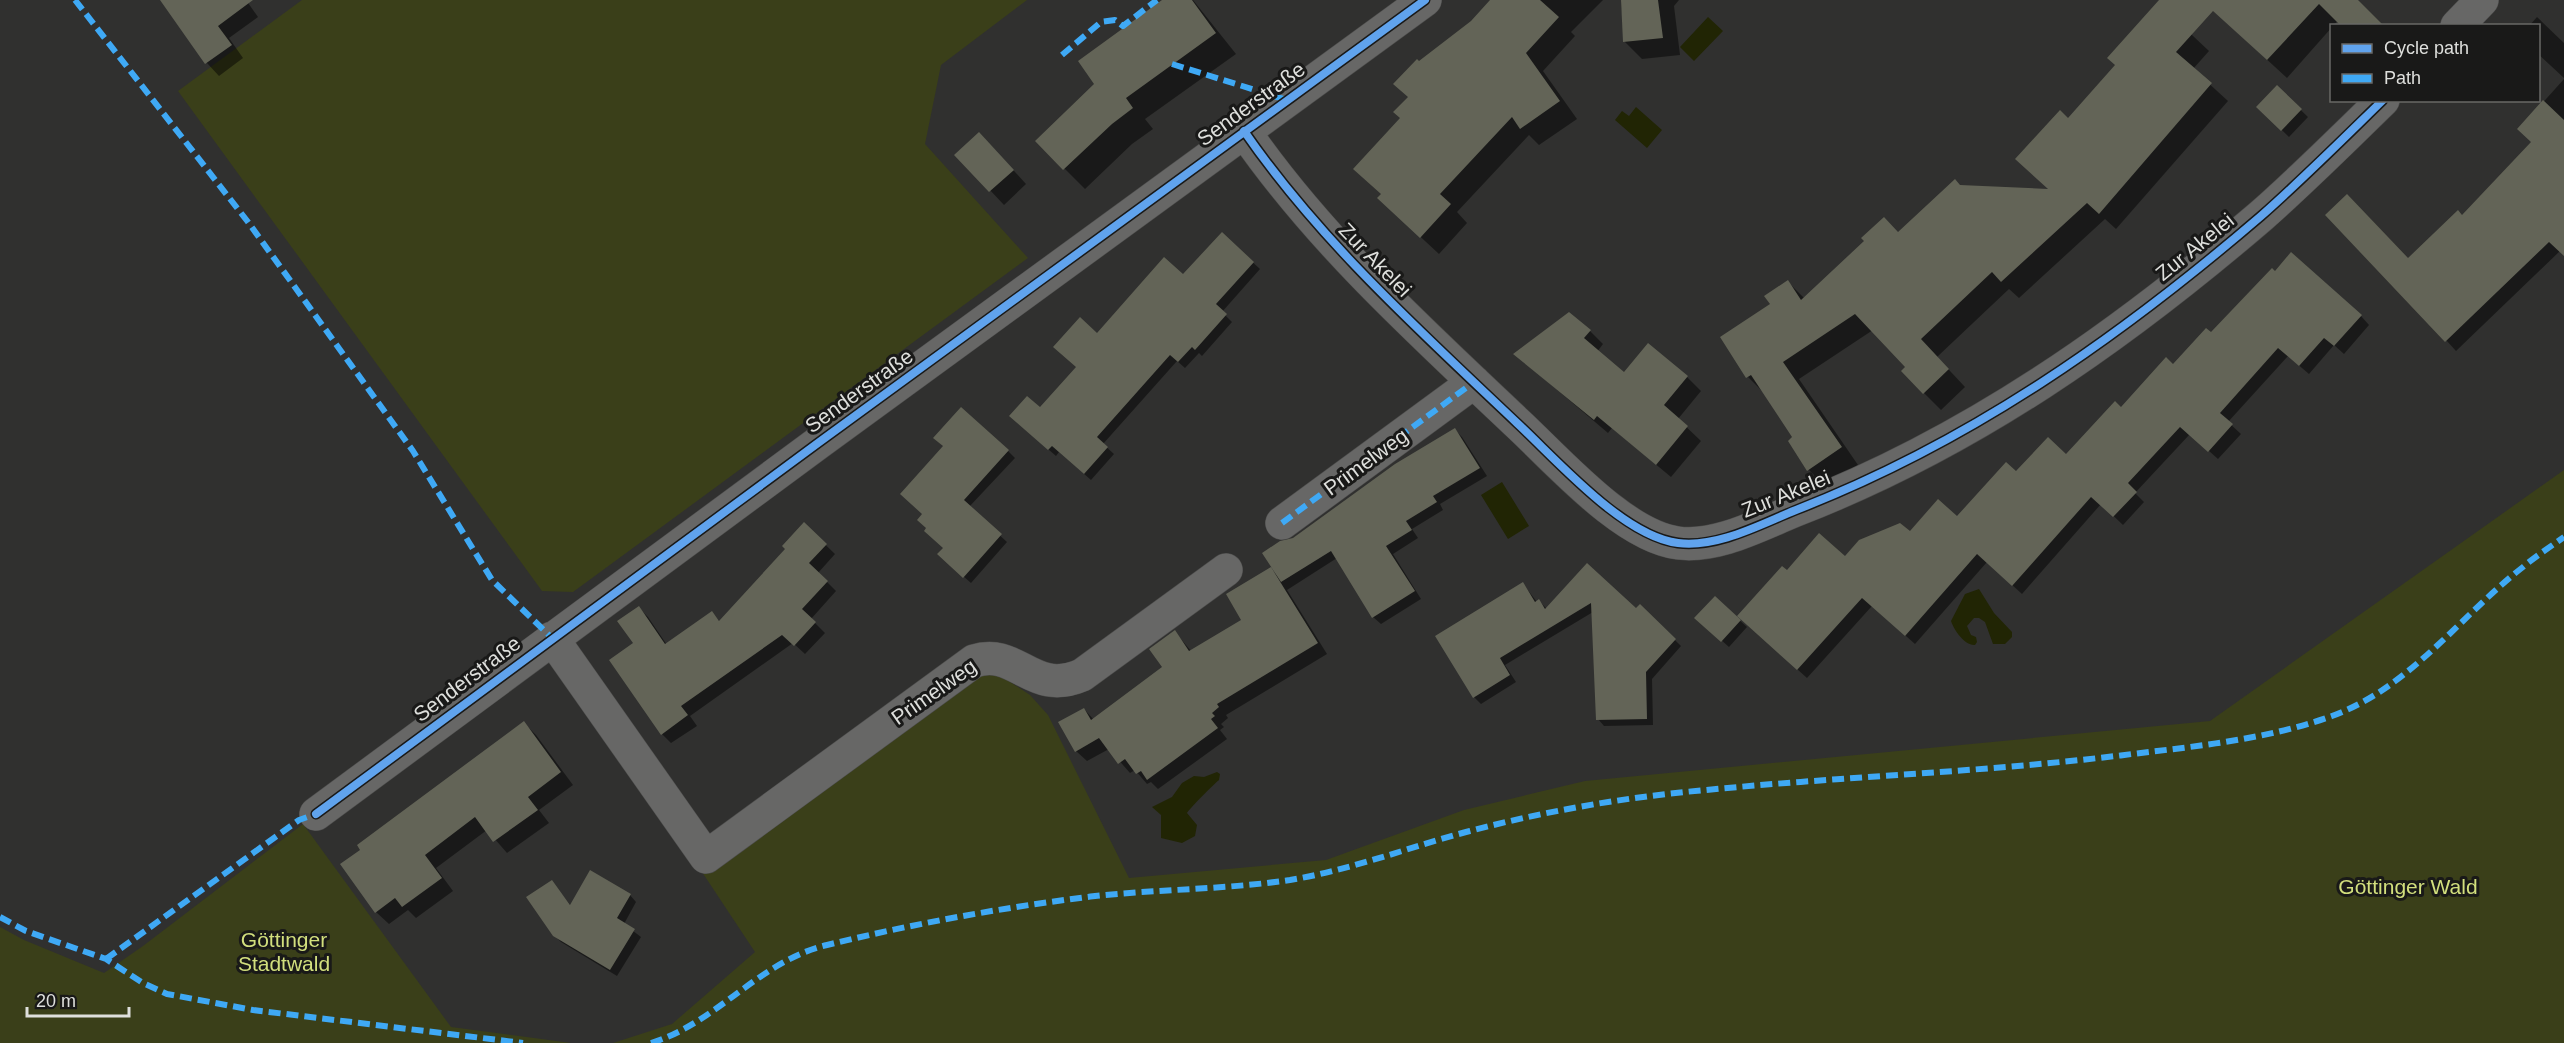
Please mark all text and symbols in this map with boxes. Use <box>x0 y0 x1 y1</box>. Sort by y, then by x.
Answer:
legend <box>2330 24 2540 102</box>
text: Cycle path <box>2384 38 2469 58</box>
street label: Senderstraße <box>1192 57 1309 150</box>
text: Path <box>2384 68 2421 88</box>
street label: Zur Akelei <box>2151 208 2238 285</box>
street label: Zur Akelei <box>1335 218 1416 301</box>
street label: Senderstraße <box>800 344 917 437</box>
street label: Primelweg <box>1319 423 1412 500</box>
street label: Zur Akelei <box>1738 465 1833 522</box>
street label: Senderstraße <box>409 631 524 726</box>
street label: Primelweg <box>887 654 980 729</box>
park label: Göttinger Wald <box>2338 875 2478 898</box>
park label: Göttinger Stadtwald <box>238 928 330 975</box>
scale bar <box>27 980 129 1018</box>
text: 20 m <box>36 991 76 1011</box>

